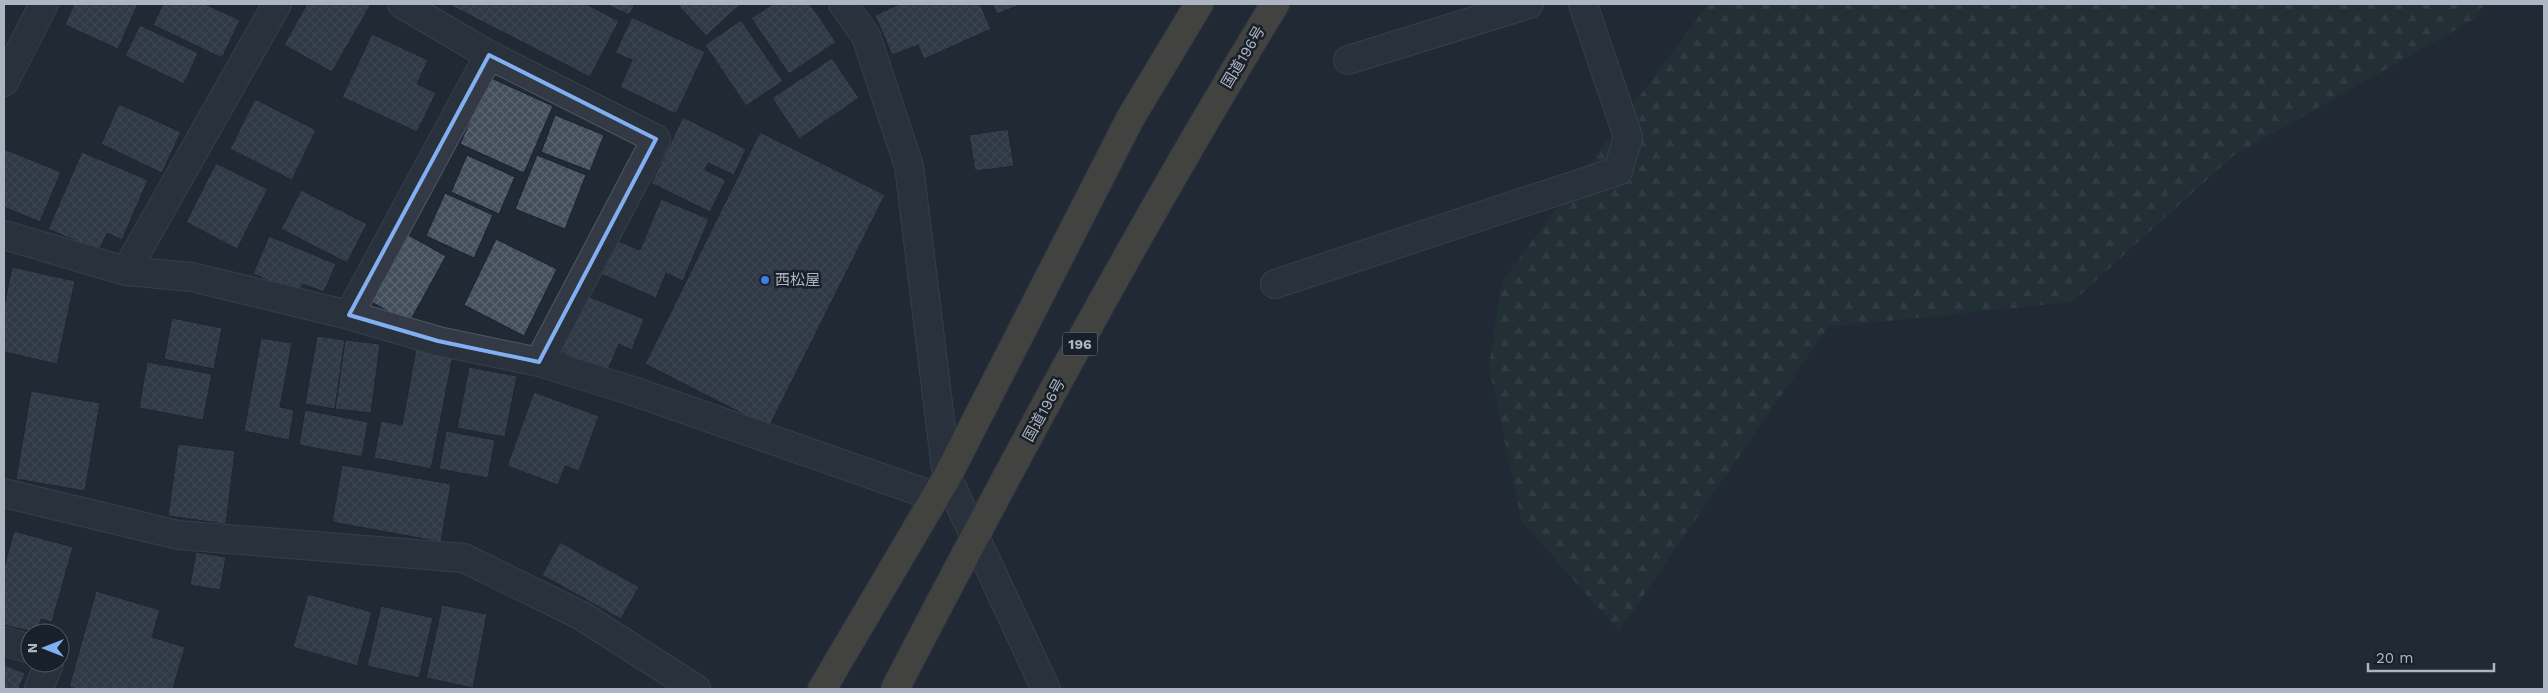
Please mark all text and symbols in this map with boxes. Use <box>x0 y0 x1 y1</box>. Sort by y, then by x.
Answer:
street label: 国道196号 <box>1217 23 1269 91</box>
place label: 西松屋 <box>775 271 820 289</box>
marker: 西松屋 <box>759 274 771 286</box>
road number: 196 <box>1062 332 1098 356</box>
street label: 国道196号 <box>1019 375 1069 445</box>
north arrow <box>20 623 70 673</box>
scale bar <box>2368 640 2494 672</box>
text: N <box>24 643 40 653</box>
text: 20 m <box>2376 649 2414 667</box>

